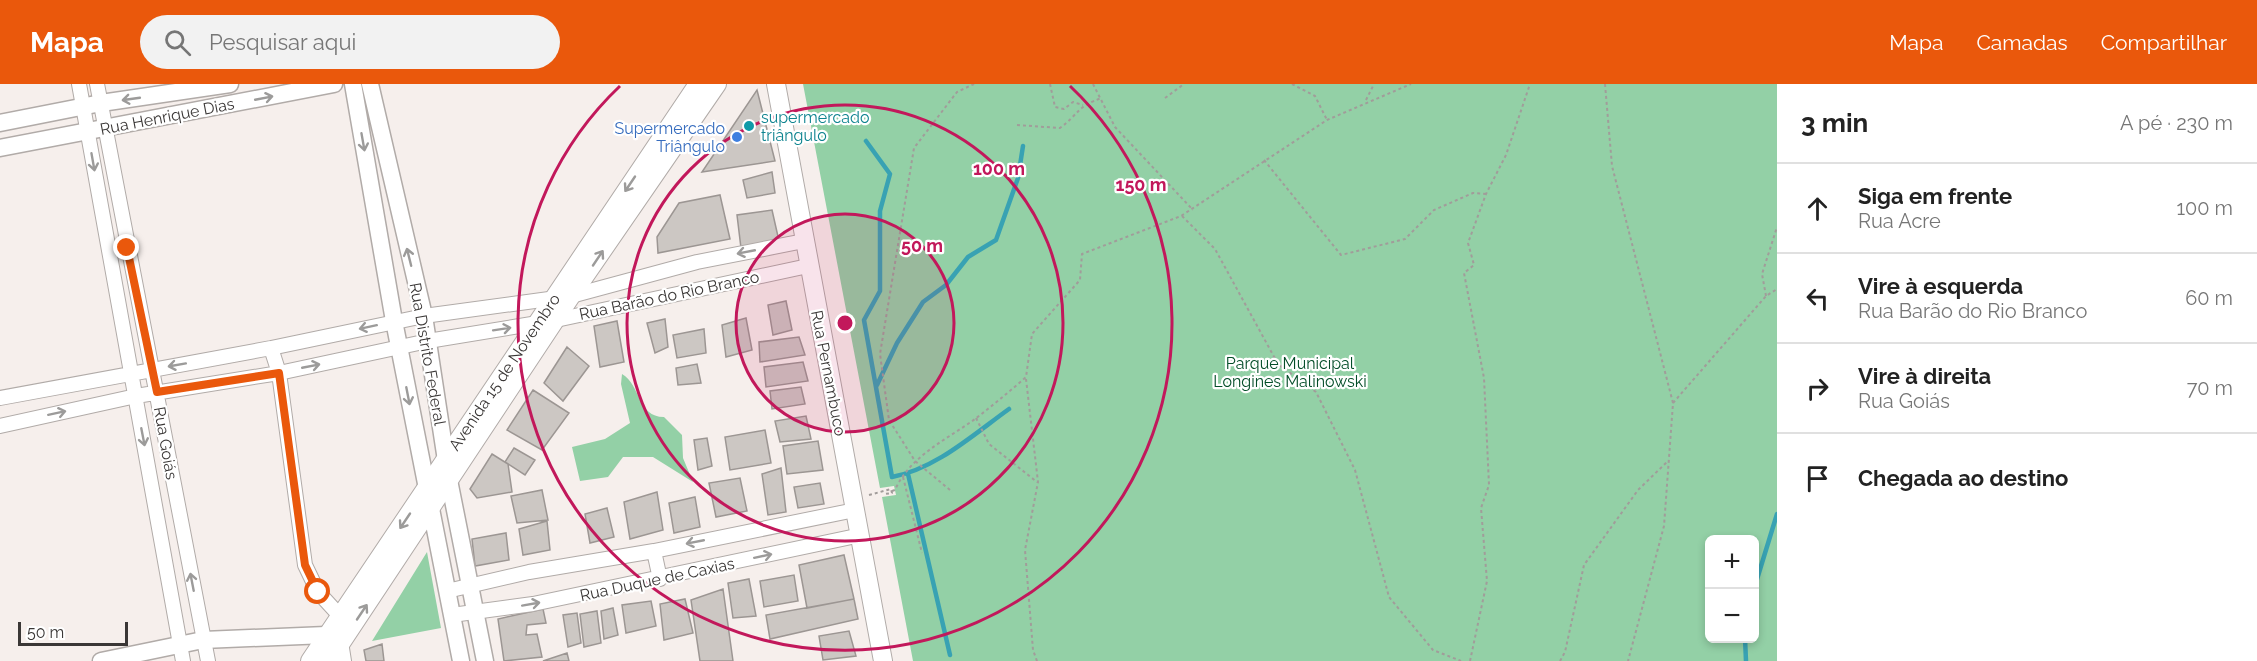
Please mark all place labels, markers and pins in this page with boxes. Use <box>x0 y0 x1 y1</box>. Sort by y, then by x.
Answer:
place label: supermercado triângulo <box>761 108 870 145</box>
place label: Supermercado Triângulo <box>614 119 725 156</box>
marker: supermercado triângulo <box>742 119 756 133</box>
marker: Supermercado Triângulo <box>730 130 744 144</box>
centre of rings <box>835 313 855 333</box>

